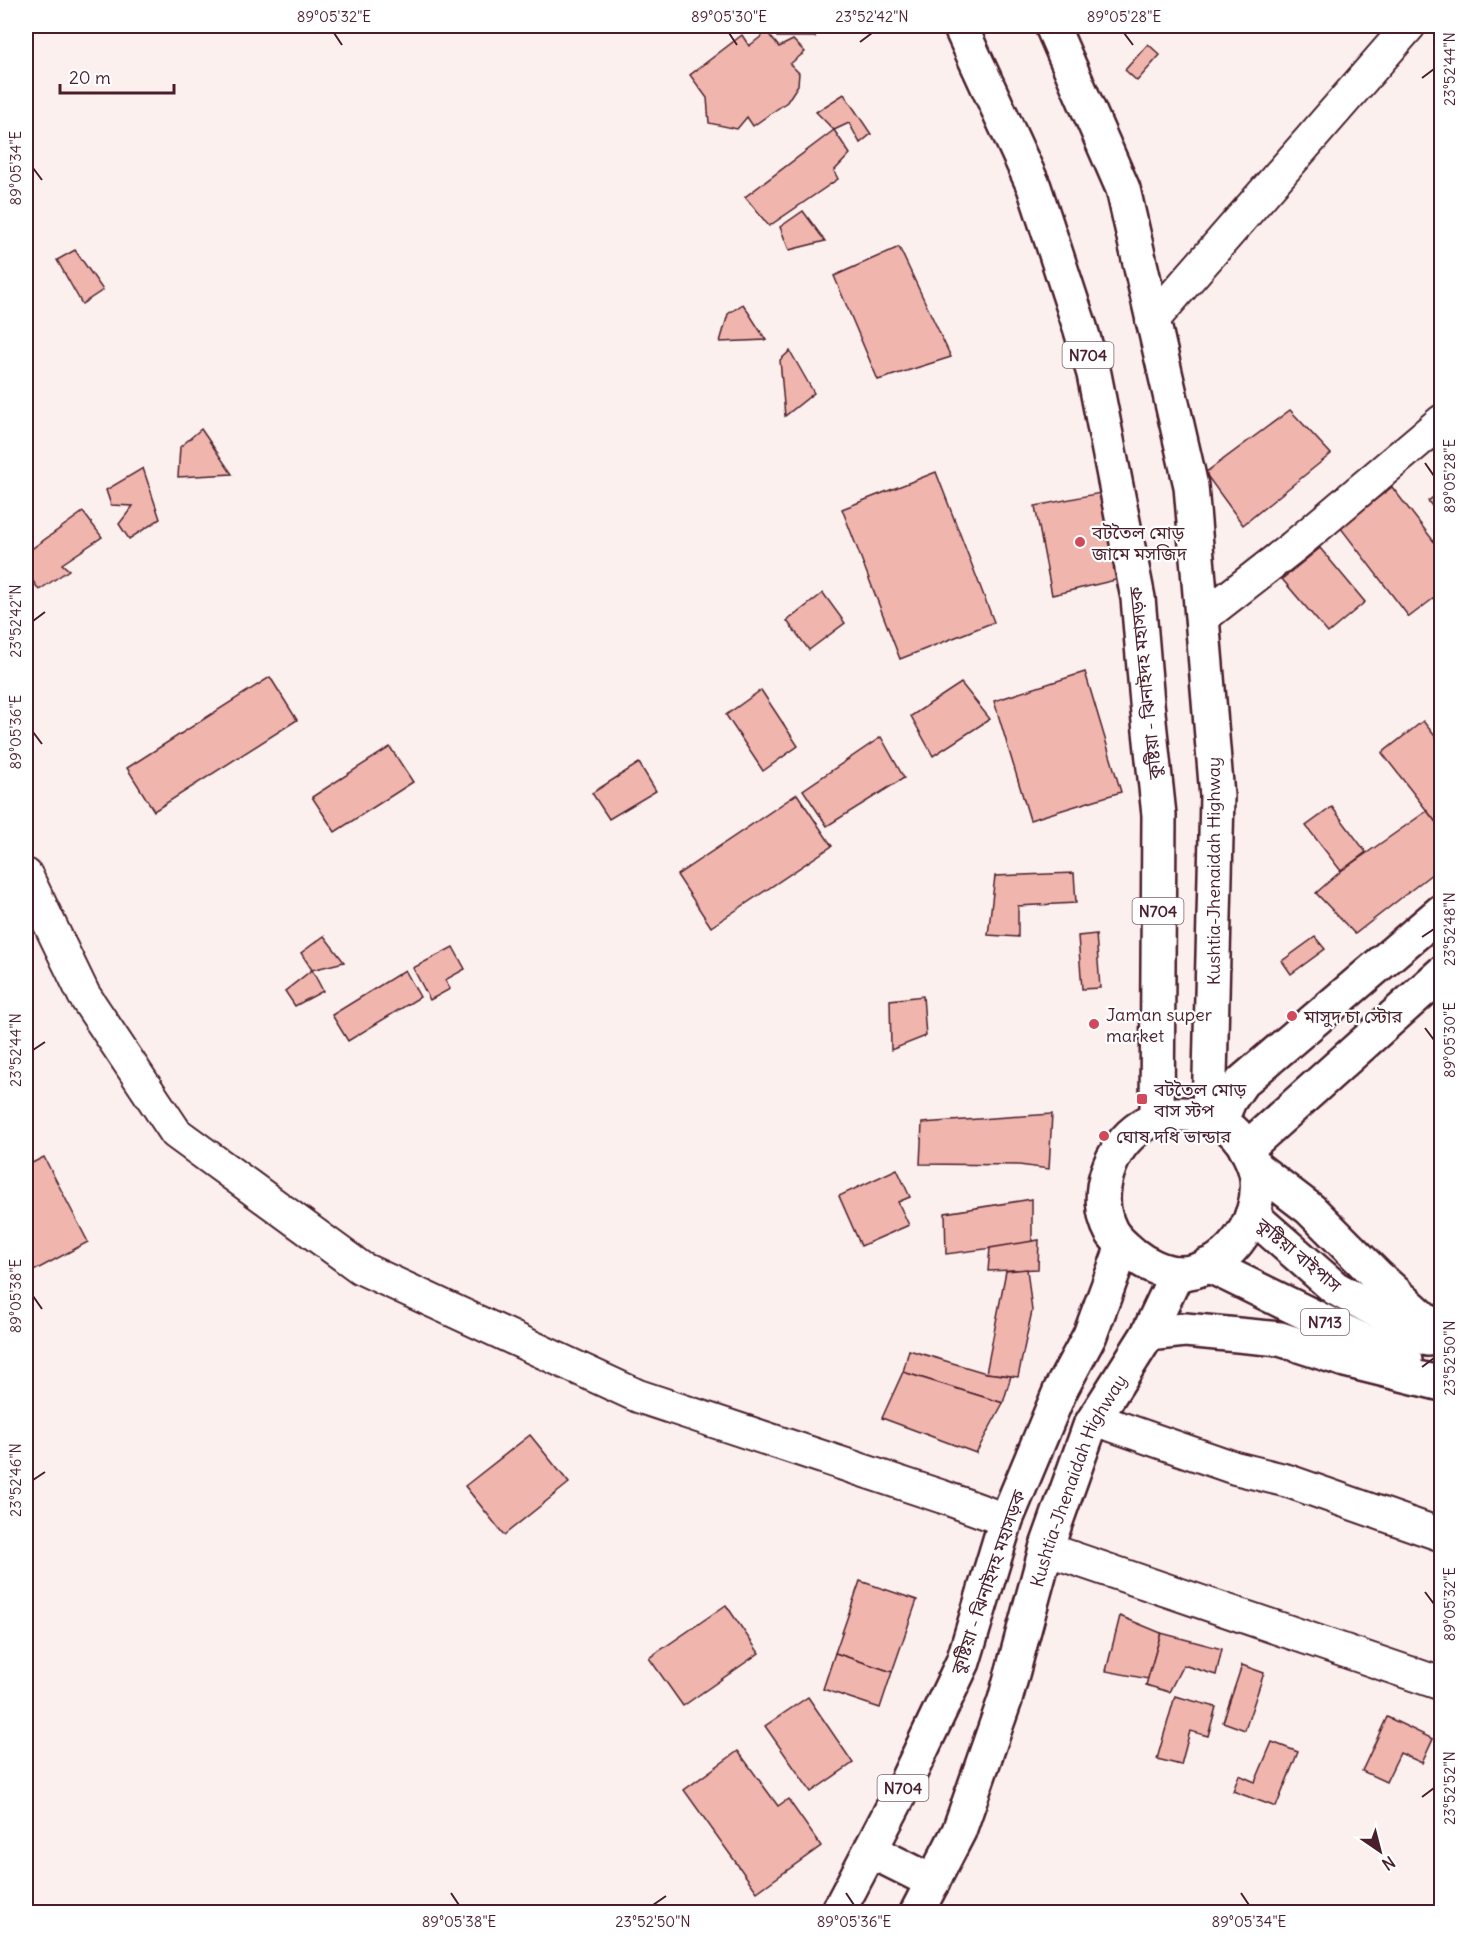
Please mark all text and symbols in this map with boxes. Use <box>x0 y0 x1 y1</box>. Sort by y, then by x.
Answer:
text: 89°05'32"E <box>297 7 371 26</box>
text: 89°05'30"E <box>691 7 767 26</box>
text: 23°52'42"N <box>835 7 909 26</box>
text: 89°05'28"E <box>1087 7 1161 26</box>
text: 23°52'44"N <box>1440 32 1459 106</box>
scale bar <box>60 57 174 95</box>
text: 20 m <box>69 66 111 89</box>
text: 89°05'34"E <box>6 130 25 205</box>
road number: N704 <box>1062 342 1114 368</box>
text: 89°05'28"E <box>1440 439 1459 513</box>
place label: বটতৈল মোড় জামে মসজিদ <box>1091 521 1188 565</box>
marker: বটতৈল মোড় জামে মসজিদ <box>1073 535 1087 549</box>
text: 23°52'42"N <box>6 584 25 658</box>
street label: কুষ্টিয়া - ঝিনাইদহ মহাসড়ক <box>1123 585 1167 781</box>
text: 89°05'36"E <box>6 694 25 769</box>
street label: Kushtia-Jhenaidah Highway <box>1202 757 1225 985</box>
text: 23°52'48"N <box>1440 892 1459 966</box>
road number: N704 <box>1132 898 1184 924</box>
text: 89°05'30"E <box>1440 1002 1459 1078</box>
place label: Jaman super market <box>1106 1003 1213 1047</box>
place label: মাসুদ চা স্টোর <box>1303 1005 1403 1028</box>
marker: মাসুদ চা স্টোর <box>1285 1009 1299 1023</box>
text: 23°52'44"N <box>6 1013 25 1087</box>
marker: Jaman super market <box>1087 1017 1101 1031</box>
place label: বটতৈল মোড় বাস স্টপ <box>1153 1078 1247 1122</box>
marker: বটতৈল মোড় বাস স্টপ <box>1135 1092 1149 1106</box>
place label: ঘোষ দধি ভান্ডার <box>1116 1125 1231 1148</box>
marker: ঘোষ দধি ভান্ডার <box>1097 1129 1111 1143</box>
street label: কুষ্টিয়া বাইপাস <box>1251 1212 1347 1297</box>
text: 89°05'38"E <box>6 1258 25 1333</box>
road number: N713 <box>1301 1309 1349 1335</box>
text: 23°52'50"N <box>1440 1320 1459 1396</box>
street label: Kushtia-Jhenaidah Highway <box>1025 1370 1131 1590</box>
text: 23°52'46"N <box>6 1443 25 1517</box>
street label: কুষ্টিয়া - ঝিনাইদহ মহাসড়ক <box>945 1486 1031 1678</box>
text: 89°05'32"E <box>1440 1567 1459 1641</box>
text: 23°52'52"N <box>1440 1751 1459 1825</box>
road number: N704 <box>878 1775 928 1801</box>
north arrow <box>1350 1821 1410 1881</box>
text: N <box>1378 1852 1399 1875</box>
text: 89°05'38"E <box>422 1912 497 1931</box>
text: 23°52'50"N <box>615 1912 691 1931</box>
text: 89°05'36"E <box>817 1912 892 1931</box>
text: 89°05'34"E <box>1212 1912 1287 1931</box>

